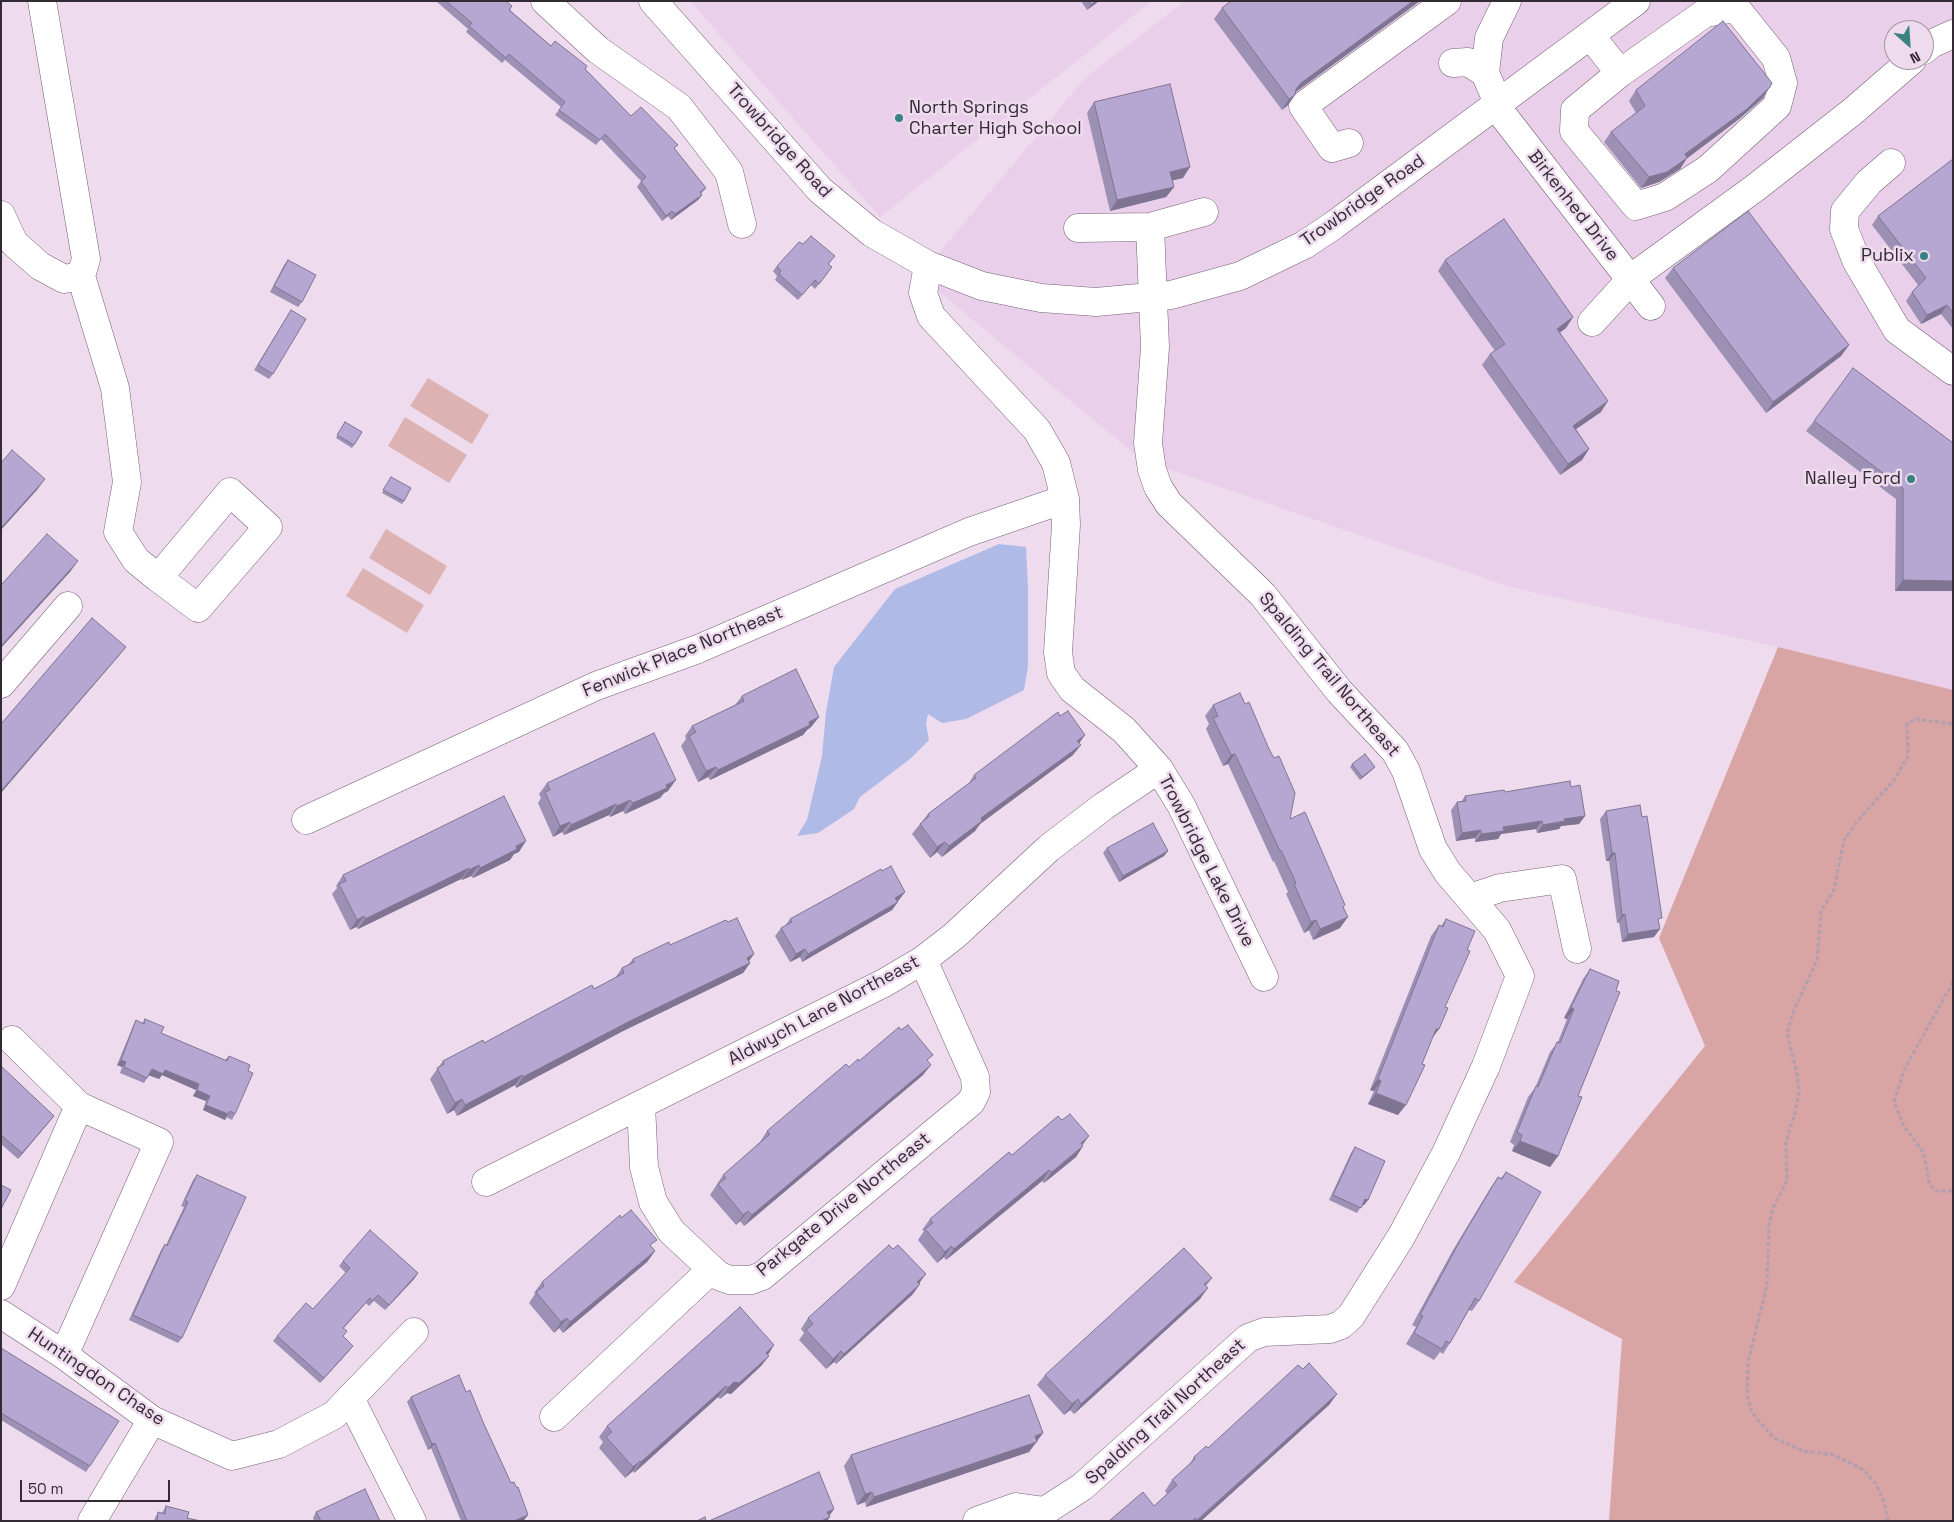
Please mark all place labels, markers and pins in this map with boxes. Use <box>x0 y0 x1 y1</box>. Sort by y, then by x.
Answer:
place label: North Springs Charter High School <box>909 97 1082 140</box>
marker: North Springs Charter High School <box>893 112 905 124</box>
place label: Publix <box>1861 245 1914 267</box>
marker: Publix <box>1918 250 1930 262</box>
place label: Nalley Ford <box>1805 468 1901 490</box>
marker: Nalley Ford <box>1905 473 1917 485</box>

